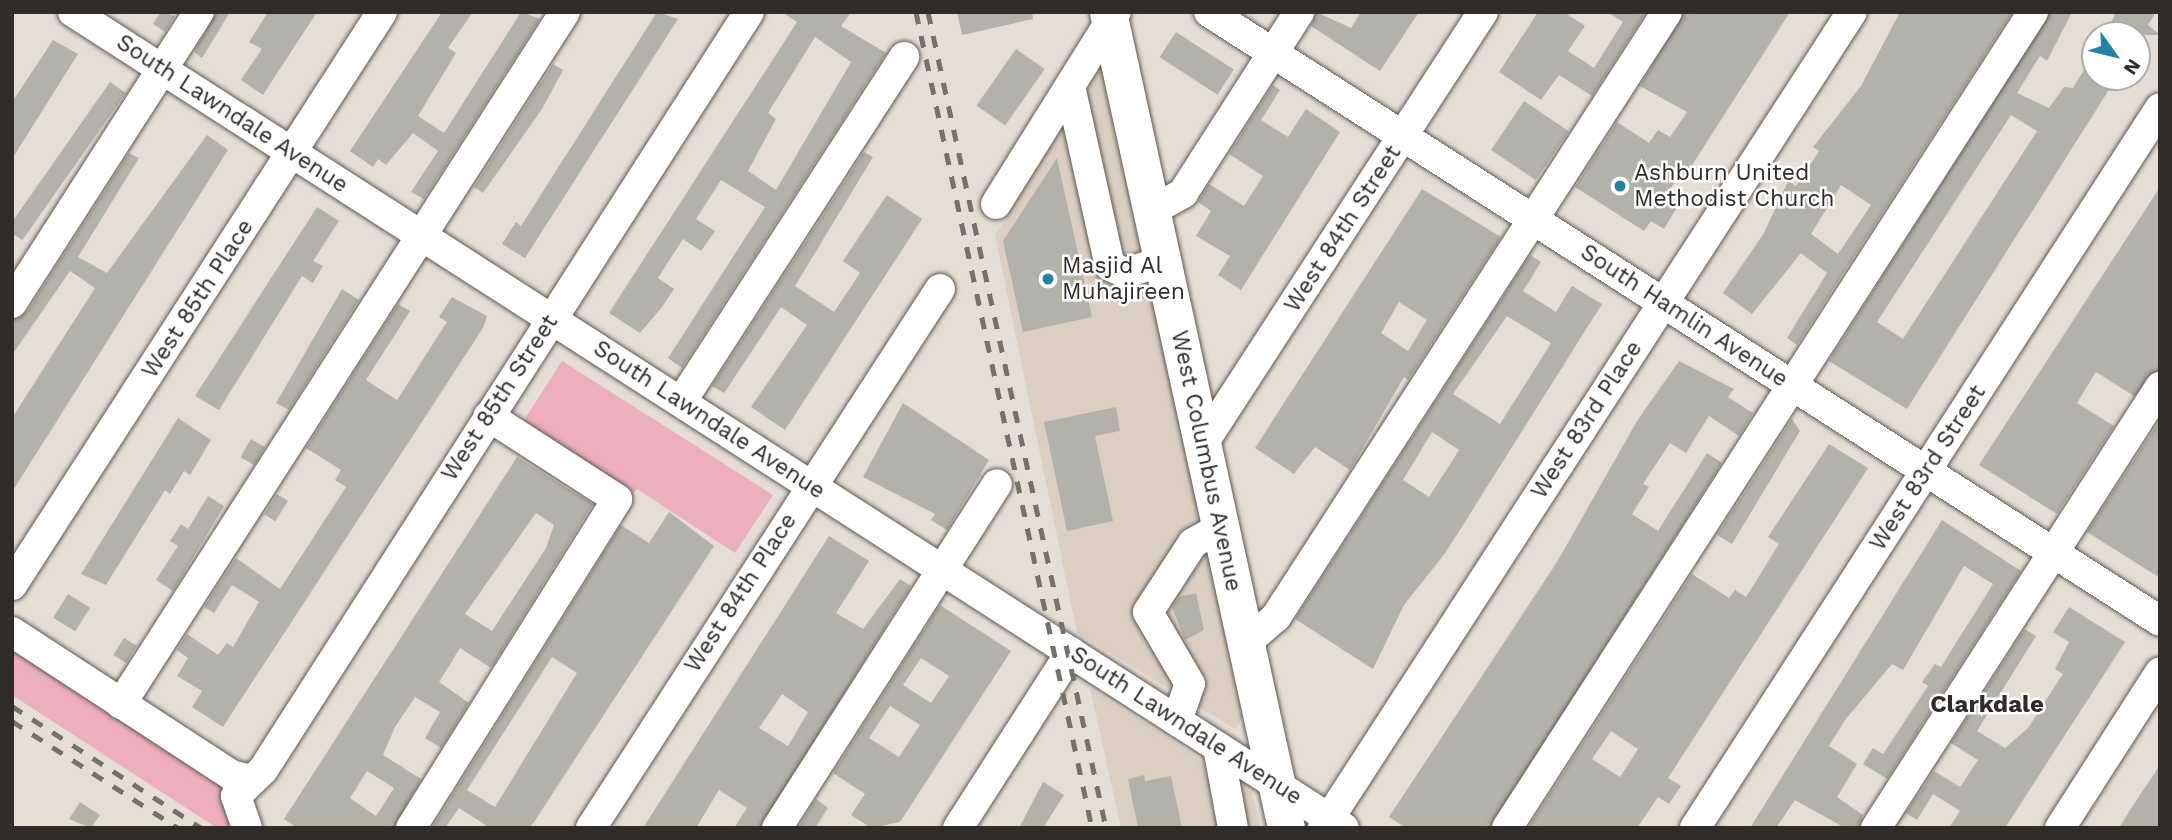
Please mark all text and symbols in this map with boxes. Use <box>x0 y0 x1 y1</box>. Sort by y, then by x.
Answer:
north arrow <box>2081 21 2151 91</box>
street label: South Lawndale Avenue <box>111 29 353 199</box>
text: N <box>2119 55 2146 79</box>
street label: West 84th Street <box>1279 140 1407 318</box>
place label: Ashburn United Methodist Church <box>1634 159 1835 213</box>
marker: Ashburn United Methodist Church <box>1612 178 1628 194</box>
street label: West 85th Place <box>136 214 260 384</box>
street label: South Hamlin Avenue <box>1575 238 1793 394</box>
place label: Masjid Al Muhajireen <box>1062 252 1185 306</box>
marker: Masjid Al Muhajireen <box>1040 271 1056 287</box>
street label: West 85th Street <box>436 310 564 486</box>
street label: West Columbus Avenue <box>1165 328 1247 594</box>
street label: South Lawndale Avenue <box>588 335 830 505</box>
street label: West 83rd Place <box>1526 336 1648 504</box>
street label: West 83rd Street <box>1864 380 1992 556</box>
street label: West 84th Place <box>679 508 803 678</box>
street label: South Lawndale Avenue <box>1065 641 1307 811</box>
district label: Clarkdale <box>1930 691 2044 719</box>

